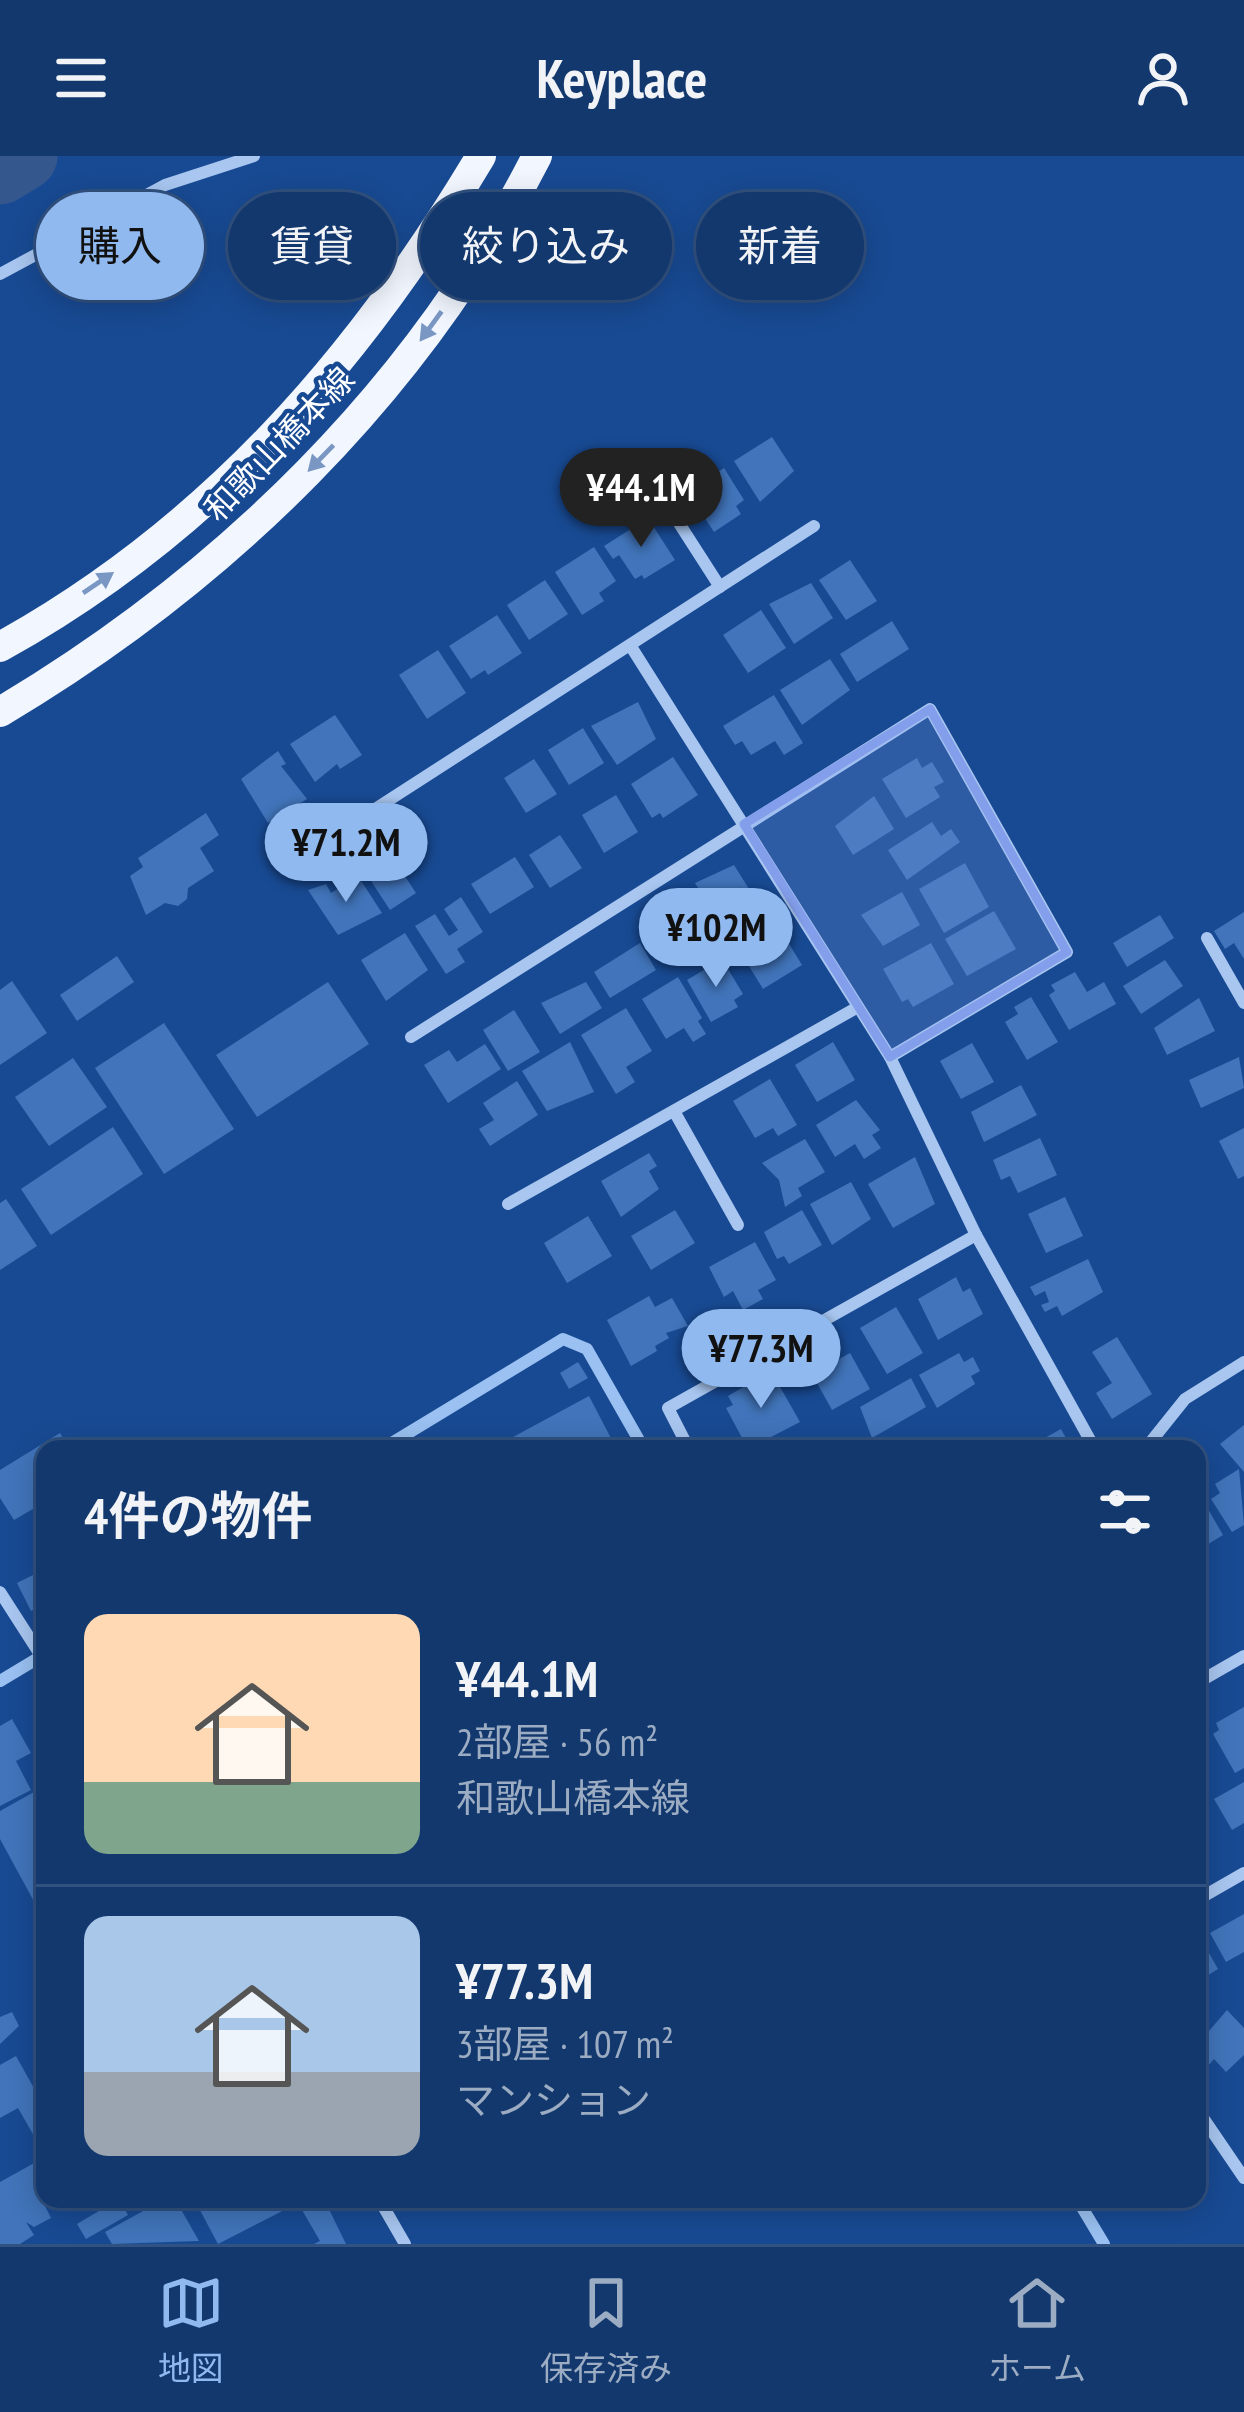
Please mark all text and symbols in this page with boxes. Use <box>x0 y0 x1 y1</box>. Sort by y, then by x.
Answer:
text: Keyplace <box>537 43 707 113</box>
icon: menu <box>48 45 114 111</box>
icon: person <box>1130 45 1196 111</box>
chip: 購入 <box>36 192 204 300</box>
chip: 賃貸 <box>228 192 396 300</box>
chip: 絞り込み <box>420 192 672 300</box>
chip: 新着 <box>696 192 864 300</box>
one-way arrow <box>420 310 443 342</box>
street label: 和歌山橋本線 <box>194 358 363 530</box>
one-way arrow <box>307 444 335 472</box>
pin: ¥44.1M <box>543 448 739 550</box>
text: ¥44.1M <box>587 461 695 512</box>
one-way arrow <box>82 573 115 595</box>
pin: ¥71.2M <box>248 803 444 905</box>
text: ¥71.2M <box>292 816 400 867</box>
pin: ¥102M <box>632 888 800 990</box>
text: ¥102M <box>666 901 766 952</box>
pin: ¥77.3M <box>663 1309 859 1411</box>
text: ¥77.3M <box>709 1322 813 1373</box>
icon: filters <box>1092 1479 1158 1545</box>
text: 4件の物件 <box>84 1482 312 1548</box>
text: ¥44.1M <box>456 1645 598 1711</box>
icon: home <box>180 1662 324 1806</box>
text: 2部屋 · 56 m² <box>456 1716 658 1767</box>
text: 和歌山橋本線 <box>456 1772 690 1823</box>
text: ¥77.3M <box>456 1947 593 2013</box>
icon: home <box>180 1964 324 2108</box>
text: 3部屋 · 107 m² <box>456 2018 674 2069</box>
text: マンション <box>456 2074 651 2125</box>
tab: 地図 <box>158 2270 224 2390</box>
tab: 保存済み <box>540 2270 672 2390</box>
tab: ホーム <box>988 2270 1086 2390</box>

